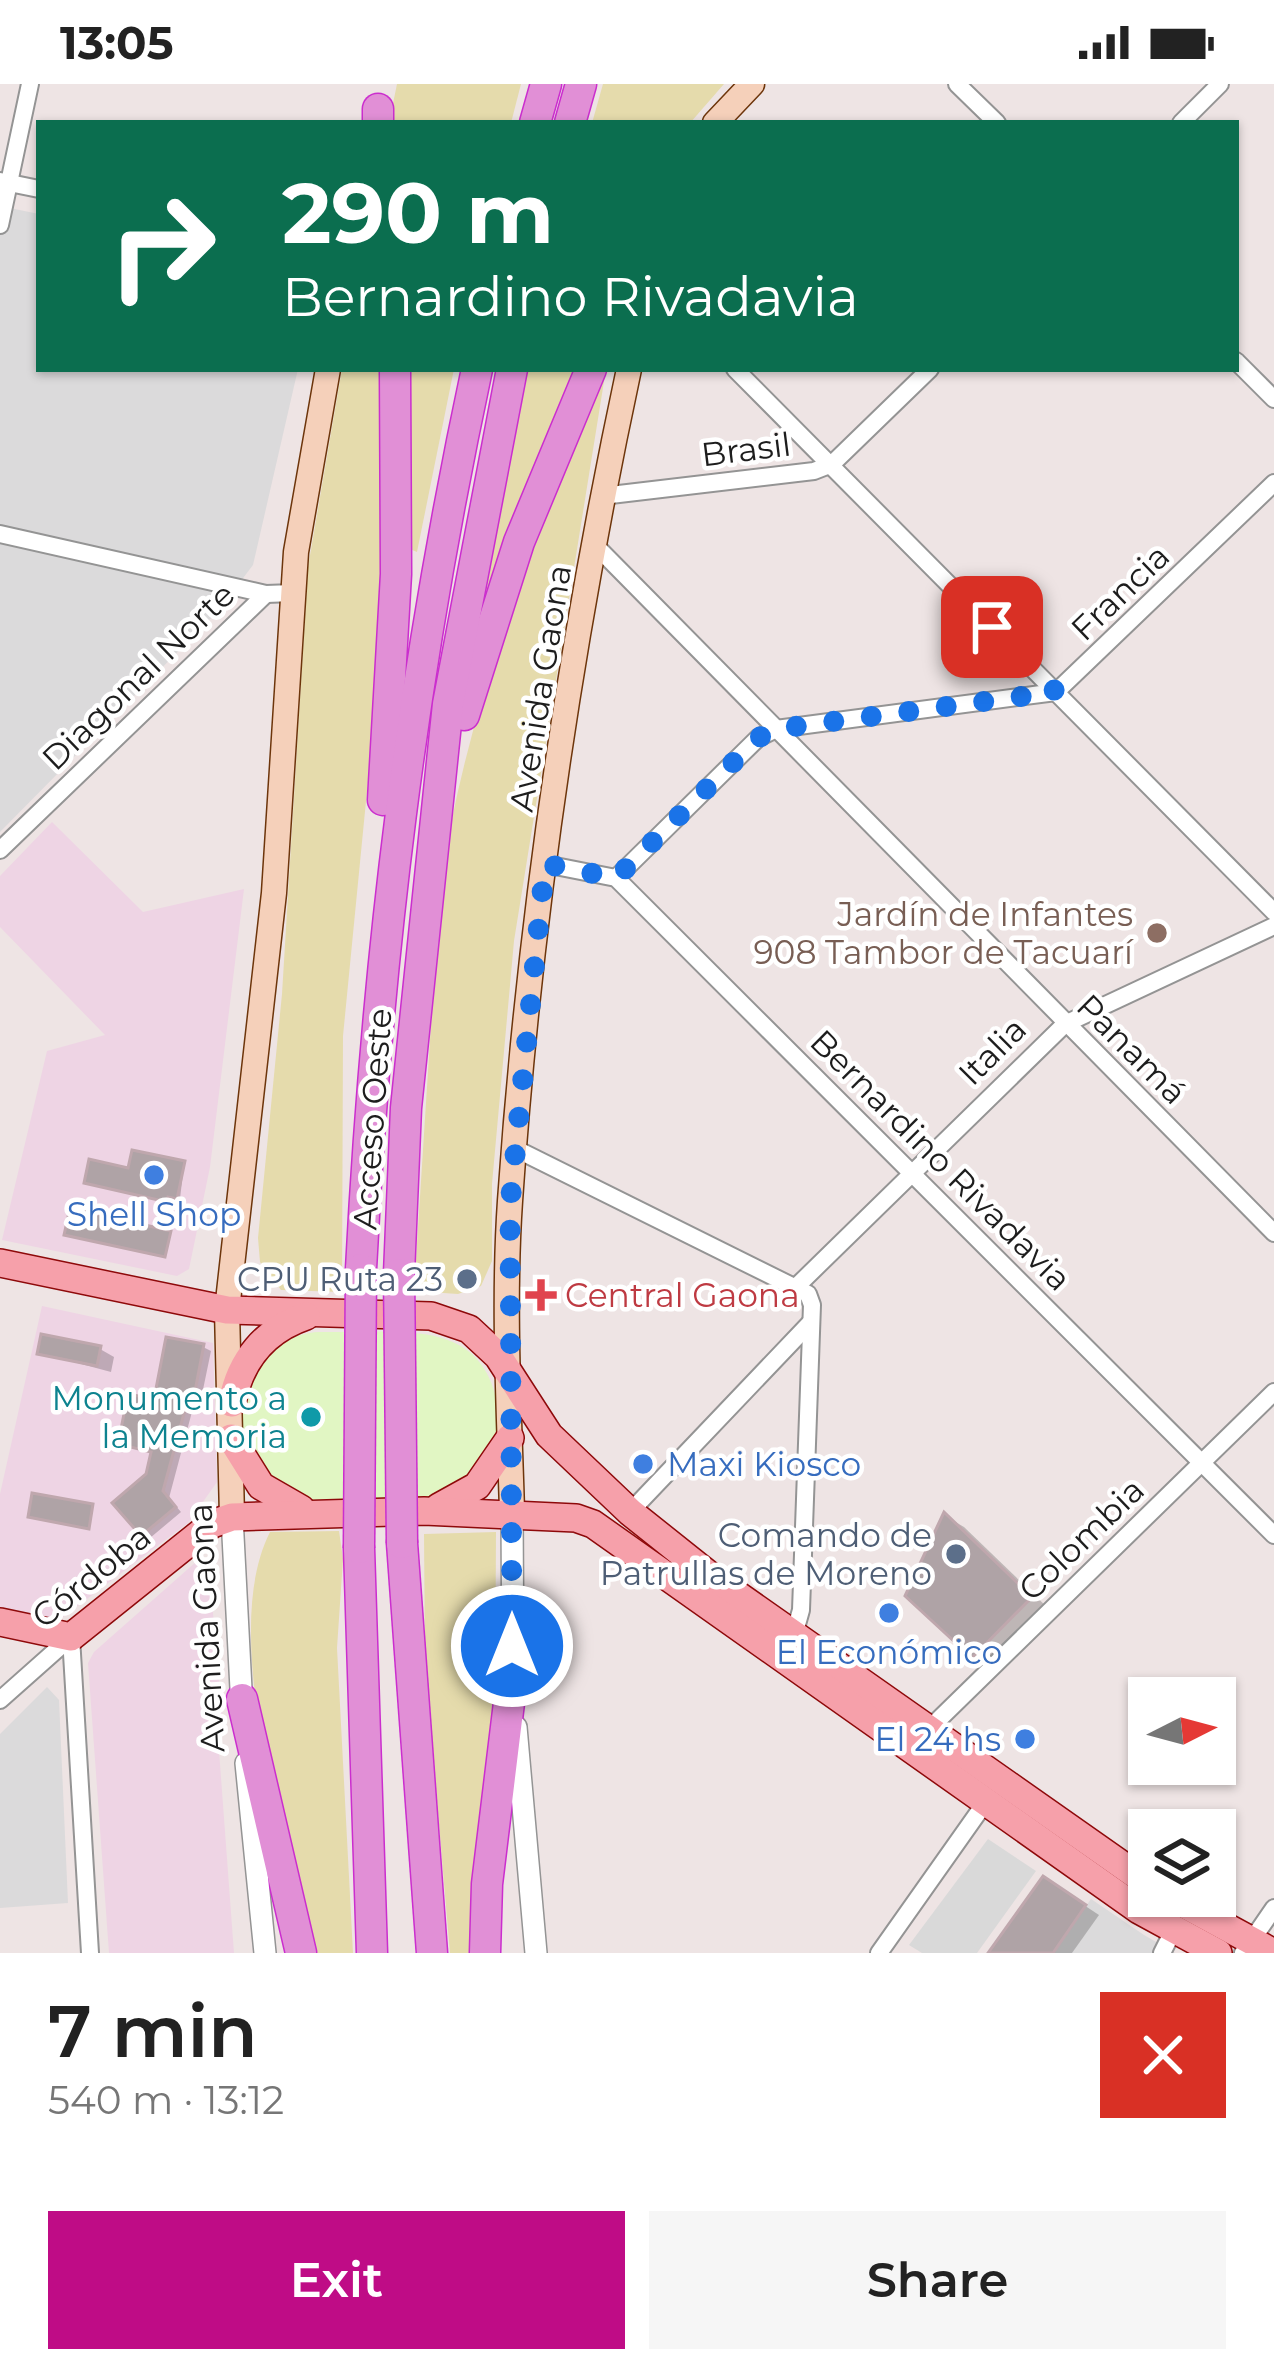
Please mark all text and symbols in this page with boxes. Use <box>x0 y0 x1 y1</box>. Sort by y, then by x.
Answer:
text: 13:05 <box>60 15 173 70</box>
text: 290 m <box>282 162 554 264</box>
icon: right <box>84 168 240 324</box>
text: Bernardino Rivadavia <box>282 264 859 330</box>
street label: Brasil <box>699 424 793 474</box>
street label: Francia <box>1063 536 1177 648</box>
street label: Avenida Gaona <box>501 562 579 814</box>
street label: Diagonal Norte <box>33 574 243 778</box>
pin <box>941 576 1043 678</box>
icon: arrive <box>959 594 1025 660</box>
place label: Jardín de Infantes 908 Tambor de Tacuarí <box>753 894 1134 972</box>
marker: Jardín de Infantes 908 Tambor de Tacuarí <box>1144 920 1170 946</box>
street label: Panamá <box>1069 986 1195 1112</box>
street label: Acceso Oeste <box>344 1007 400 1231</box>
street label: Italia <box>950 1009 1034 1093</box>
street label: Bernardino Rivadavia <box>802 1021 1080 1299</box>
marker: Shell Shop <box>141 1162 167 1188</box>
place label: Shell Shop <box>67 1194 241 1234</box>
place label: CPU Ruta 23 <box>237 1259 443 1299</box>
marker: CPU Ruta 23 <box>454 1266 480 1292</box>
place label: Central Gaona <box>565 1275 800 1315</box>
marker: Central Gaona <box>528 1282 554 1308</box>
place label: Monumento a la Memoria <box>51 1378 287 1456</box>
marker: Monumento a la Memoria <box>298 1404 324 1430</box>
place label: Maxi Kiosco <box>667 1444 861 1484</box>
marker: Maxi Kiosco <box>630 1451 656 1477</box>
street label: Colombia <box>1010 1470 1152 1608</box>
street label: Avenida Gaona <box>180 1502 232 1754</box>
place label: Comando de Patrullas de Moreno <box>600 1515 932 1593</box>
street label: Córdoba <box>24 1516 158 1636</box>
marker: Comando de Patrullas de Moreno <box>943 1541 969 1567</box>
position arrow <box>449 1583 575 1709</box>
marker: El Económico <box>876 1600 902 1626</box>
place label: El Económico <box>776 1632 1002 1672</box>
north arrow <box>1128 1677 1236 1785</box>
map controls <box>1128 1677 1236 1917</box>
place label: El 24 hs <box>875 1719 1001 1759</box>
marker: El 24 hs <box>1012 1726 1038 1752</box>
button: layers <box>1128 1809 1236 1917</box>
text: 7 min <box>48 1987 258 2075</box>
button: close <box>1100 1992 1226 2118</box>
text: 540 m · 13:12 <box>48 2076 284 2124</box>
button: Exit <box>48 2211 625 2349</box>
button: Share <box>649 2211 1226 2349</box>

